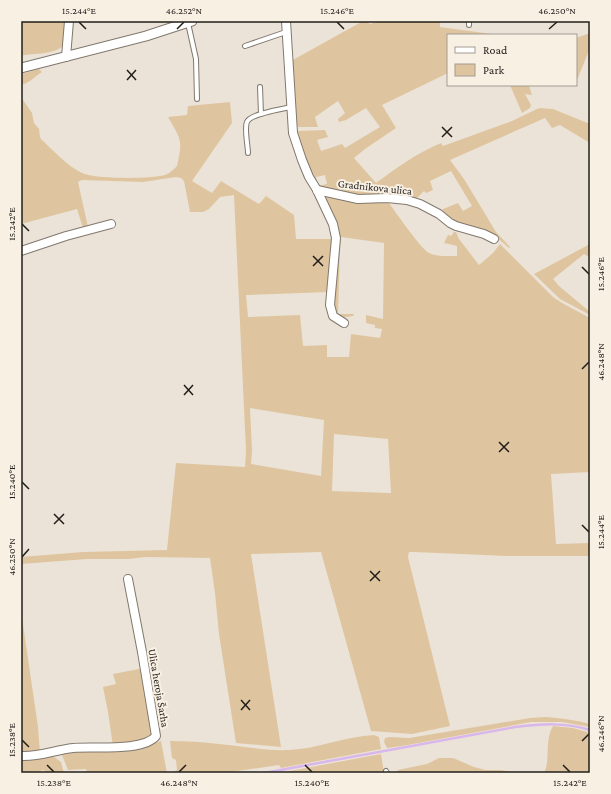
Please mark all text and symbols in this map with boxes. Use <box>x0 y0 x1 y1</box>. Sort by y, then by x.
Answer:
text: 15.244°E <box>62 5 97 16</box>
text: 46.252°N <box>166 5 203 16</box>
text: 15.246°E <box>320 5 354 16</box>
text: 46.250°N <box>538 5 576 16</box>
legend <box>447 34 577 86</box>
text: Road <box>483 43 508 57</box>
text: Park <box>483 63 505 77</box>
street label: Gradnikova ulica <box>337 177 413 197</box>
text: 15.242°E <box>6 207 17 241</box>
text: 15.246°E <box>595 257 606 291</box>
text: 46.248°N <box>595 343 606 381</box>
text: 15.240°E <box>6 464 17 499</box>
text: 15.244°E <box>595 514 606 549</box>
text: 46.250°N <box>6 538 17 576</box>
street label: Ulica heroja Šarha <box>145 648 172 728</box>
text: 46.246°N <box>595 715 606 753</box>
text: 15.238°E <box>6 722 17 757</box>
text: 15.238°E <box>37 777 72 788</box>
text: 46.248°N <box>160 777 198 788</box>
text: 15.240°E <box>295 777 330 788</box>
text: 15.242°E <box>553 777 587 788</box>

